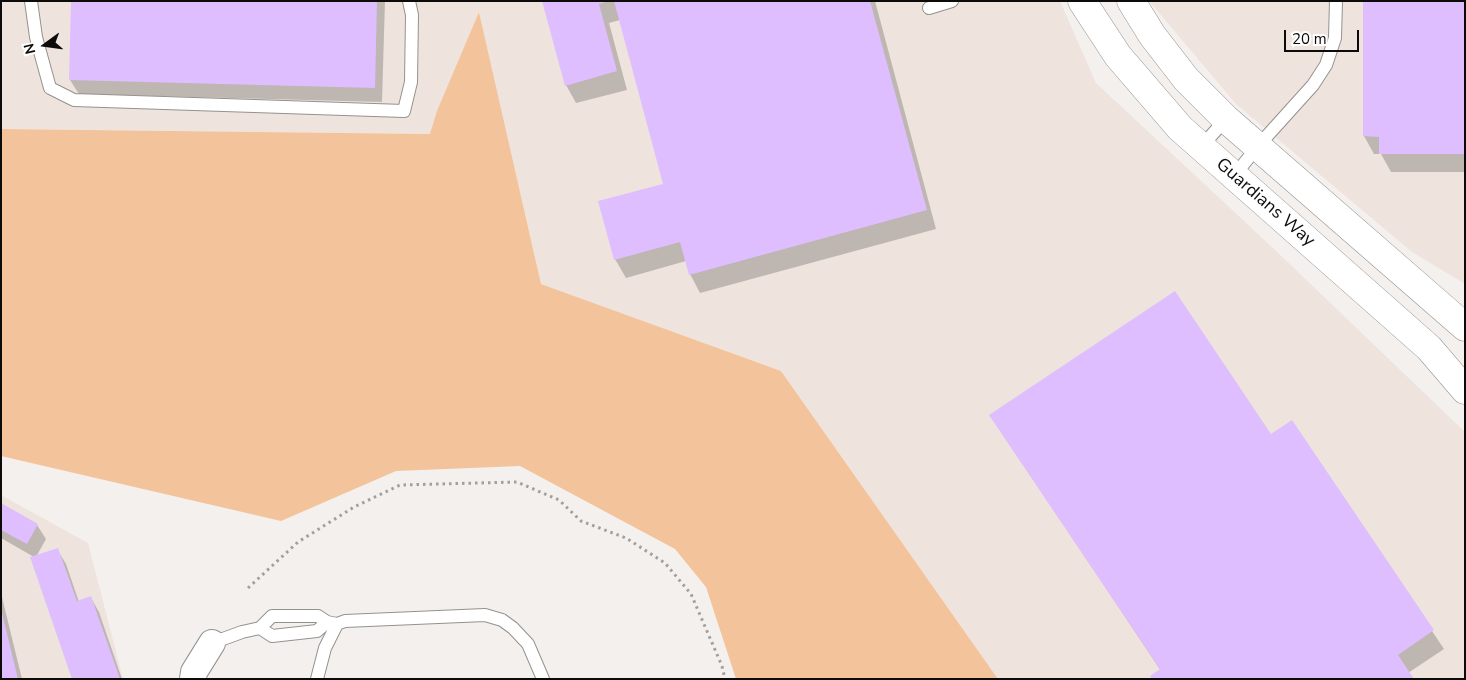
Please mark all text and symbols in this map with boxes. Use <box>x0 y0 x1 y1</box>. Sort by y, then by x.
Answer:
north arrow <box>20 20 70 70</box>
scale bar <box>1286 20 1361 52</box>
text: 20 m <box>1292 29 1327 49</box>
text: N <box>19 41 40 56</box>
street label: Guardians Way <box>1211 154 1319 252</box>

